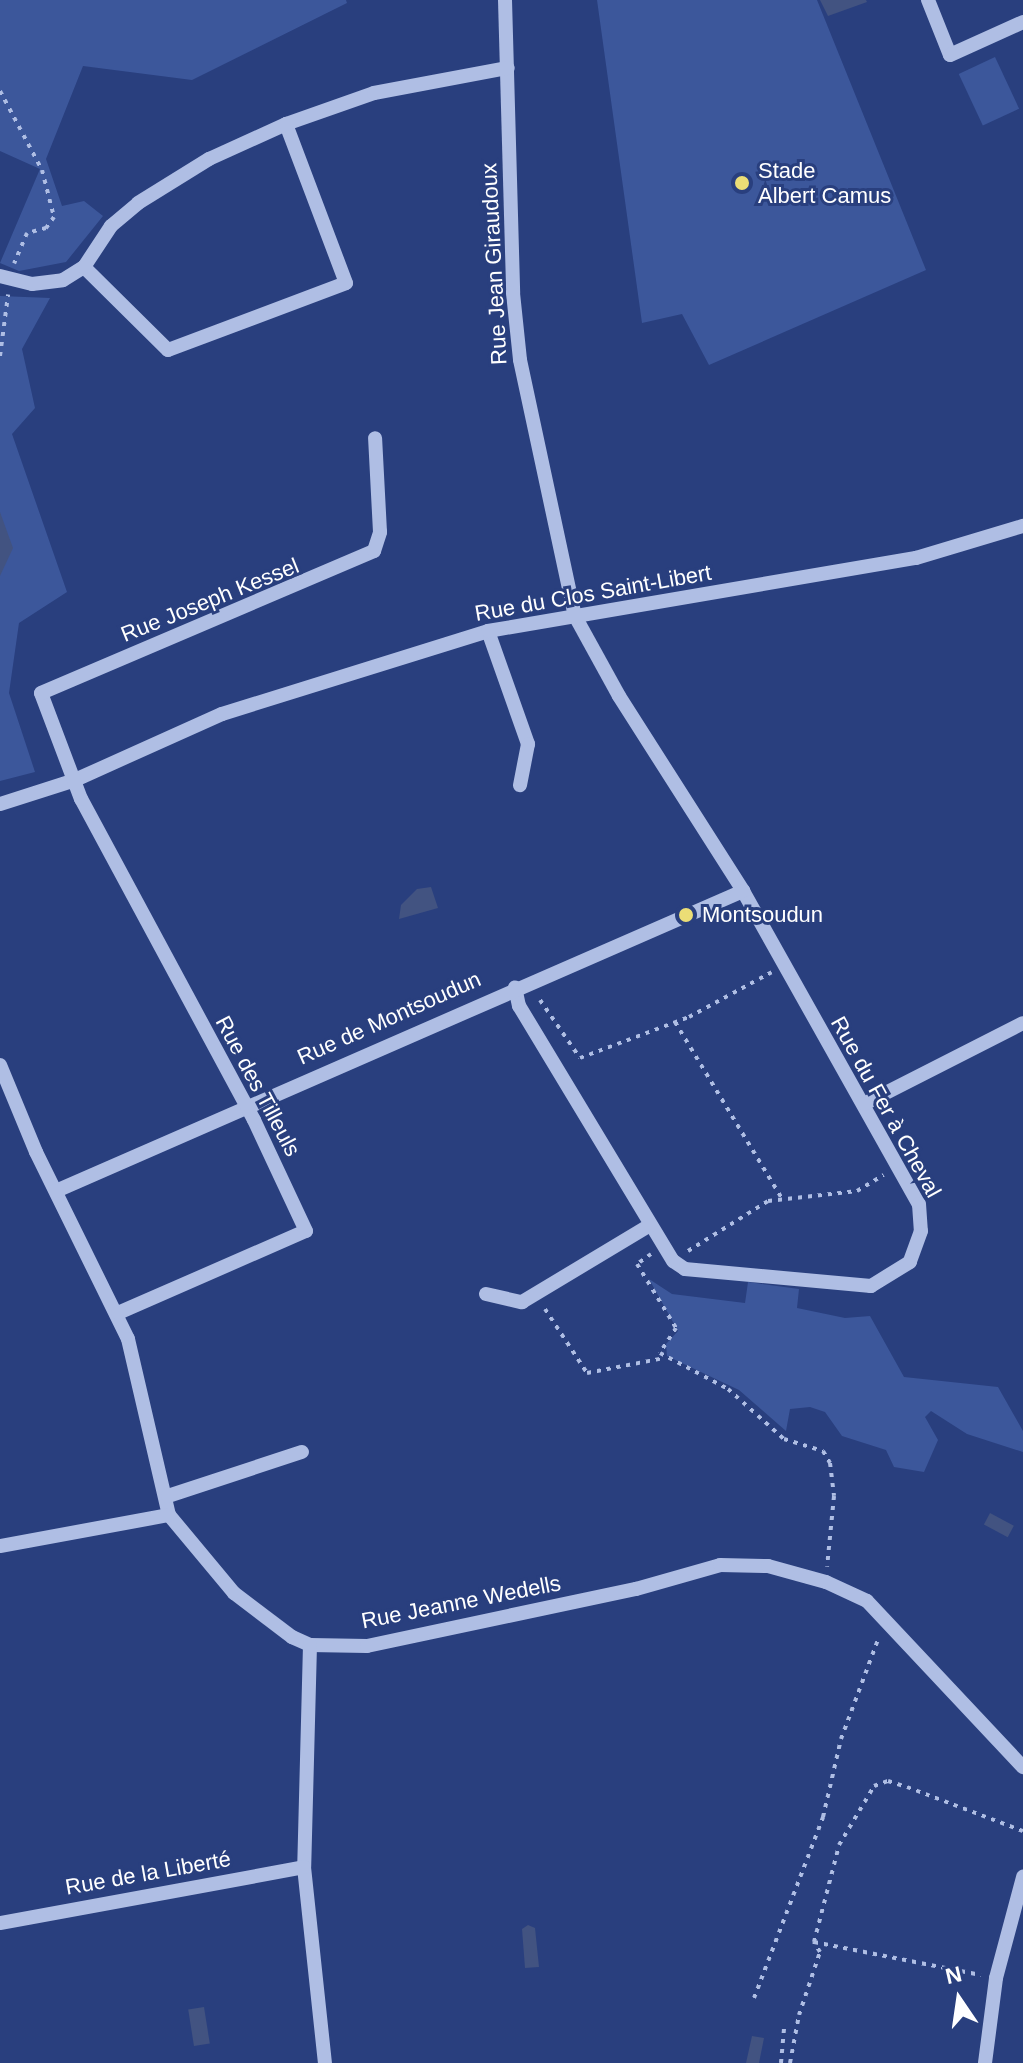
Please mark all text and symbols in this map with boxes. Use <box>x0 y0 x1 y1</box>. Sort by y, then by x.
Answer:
place label: Stade Albert Camus <box>758 157 891 208</box>
street label: Rue Jean Giraudoux <box>476 163 512 365</box>
marker: Stade Albert Camus <box>733 174 751 192</box>
street label: Rue Joseph Kessel <box>117 552 303 648</box>
street label: Rue du Clos Saint-Libert <box>473 559 713 627</box>
place label: Montsoudun <box>702 902 823 928</box>
marker: Montsoudun <box>677 906 695 924</box>
street label: Rue de Montsoudun <box>293 966 485 1070</box>
street label: Rue des Tilleuls <box>210 1011 306 1161</box>
street label: Rue du Fer à Cheval <box>825 1012 947 1202</box>
street label: Rue Jeanne Wedells <box>359 1570 563 1634</box>
street label: Rue de la Liberté <box>63 1845 233 1901</box>
north arrow <box>919 1959 999 2039</box>
text: N <box>943 1961 964 1989</box>

